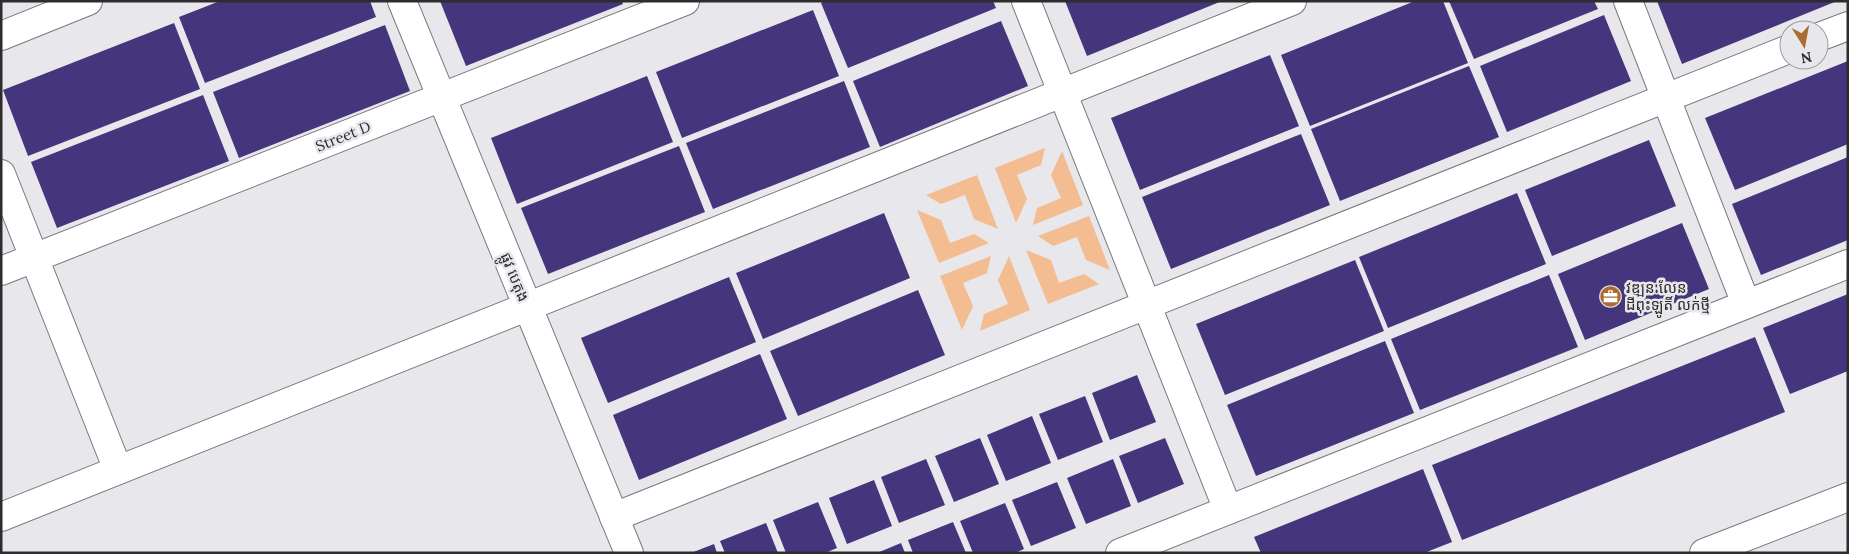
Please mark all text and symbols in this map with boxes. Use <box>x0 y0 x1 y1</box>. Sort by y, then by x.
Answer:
north arrow <box>1779 20 1829 70</box>
text: N <box>1799 48 1814 68</box>
street label: Street D <box>313 116 373 156</box>
street label: ផ្លូវ បេតុង <box>492 250 533 306</box>
place label: វឌ្ឍនៈលែន ដីពុះឡូតិ៍ លក់ថ្មី <box>1626 278 1710 317</box>
office icon: វឌ្ឍនៈលែន ដីពុះឡូតិ៍ លក់ថ្មី <box>1598 284 1622 308</box>

